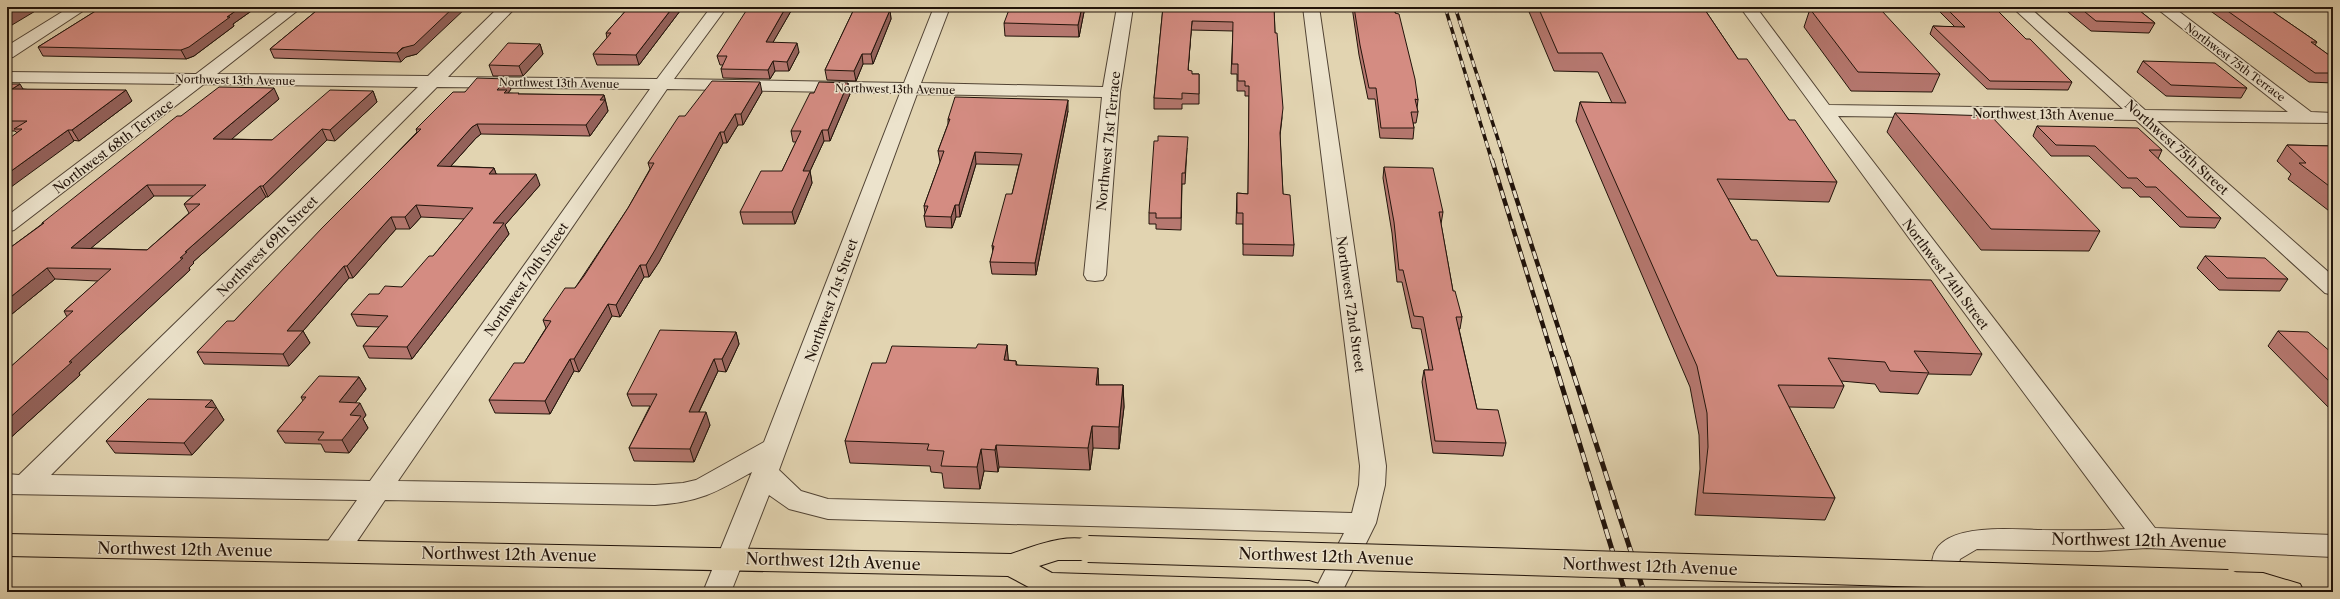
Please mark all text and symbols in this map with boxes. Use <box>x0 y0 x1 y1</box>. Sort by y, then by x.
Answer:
street label: Northwest 75th Terrace <box>2182 20 2288 104</box>
street label: Northwest 71st Terrace <box>1093 70 1123 212</box>
street label: Northwest 13th Avenue <box>175 72 295 88</box>
street label: Northwest 13th Avenue <box>499 75 619 91</box>
street label: Northwest 13th Avenue <box>835 81 955 97</box>
street label: Northwest 68th Terrace <box>50 96 176 196</box>
street label: Northwest 75th Street <box>2122 96 2232 198</box>
street label: Northwest 13th Avenue <box>1972 105 2114 123</box>
street label: Northwest 69th Street <box>213 192 321 300</box>
street label: Northwest 74th Street <box>1899 216 1993 333</box>
street label: Northwest 70th Street <box>481 219 572 339</box>
street label: Northwest 72nd Street <box>1333 235 1369 374</box>
street label: Northwest 71st Street <box>801 236 861 364</box>
street label: Northwest 12th Avenue <box>2051 528 2227 552</box>
street label: Northwest 12th Avenue <box>97 537 273 561</box>
street label: Northwest 12th Avenue <box>421 542 597 566</box>
street label: Northwest 12th Avenue <box>1238 543 1414 569</box>
street label: Northwest 12th Avenue <box>745 548 921 574</box>
street label: Northwest 12th Avenue <box>1562 553 1738 579</box>

